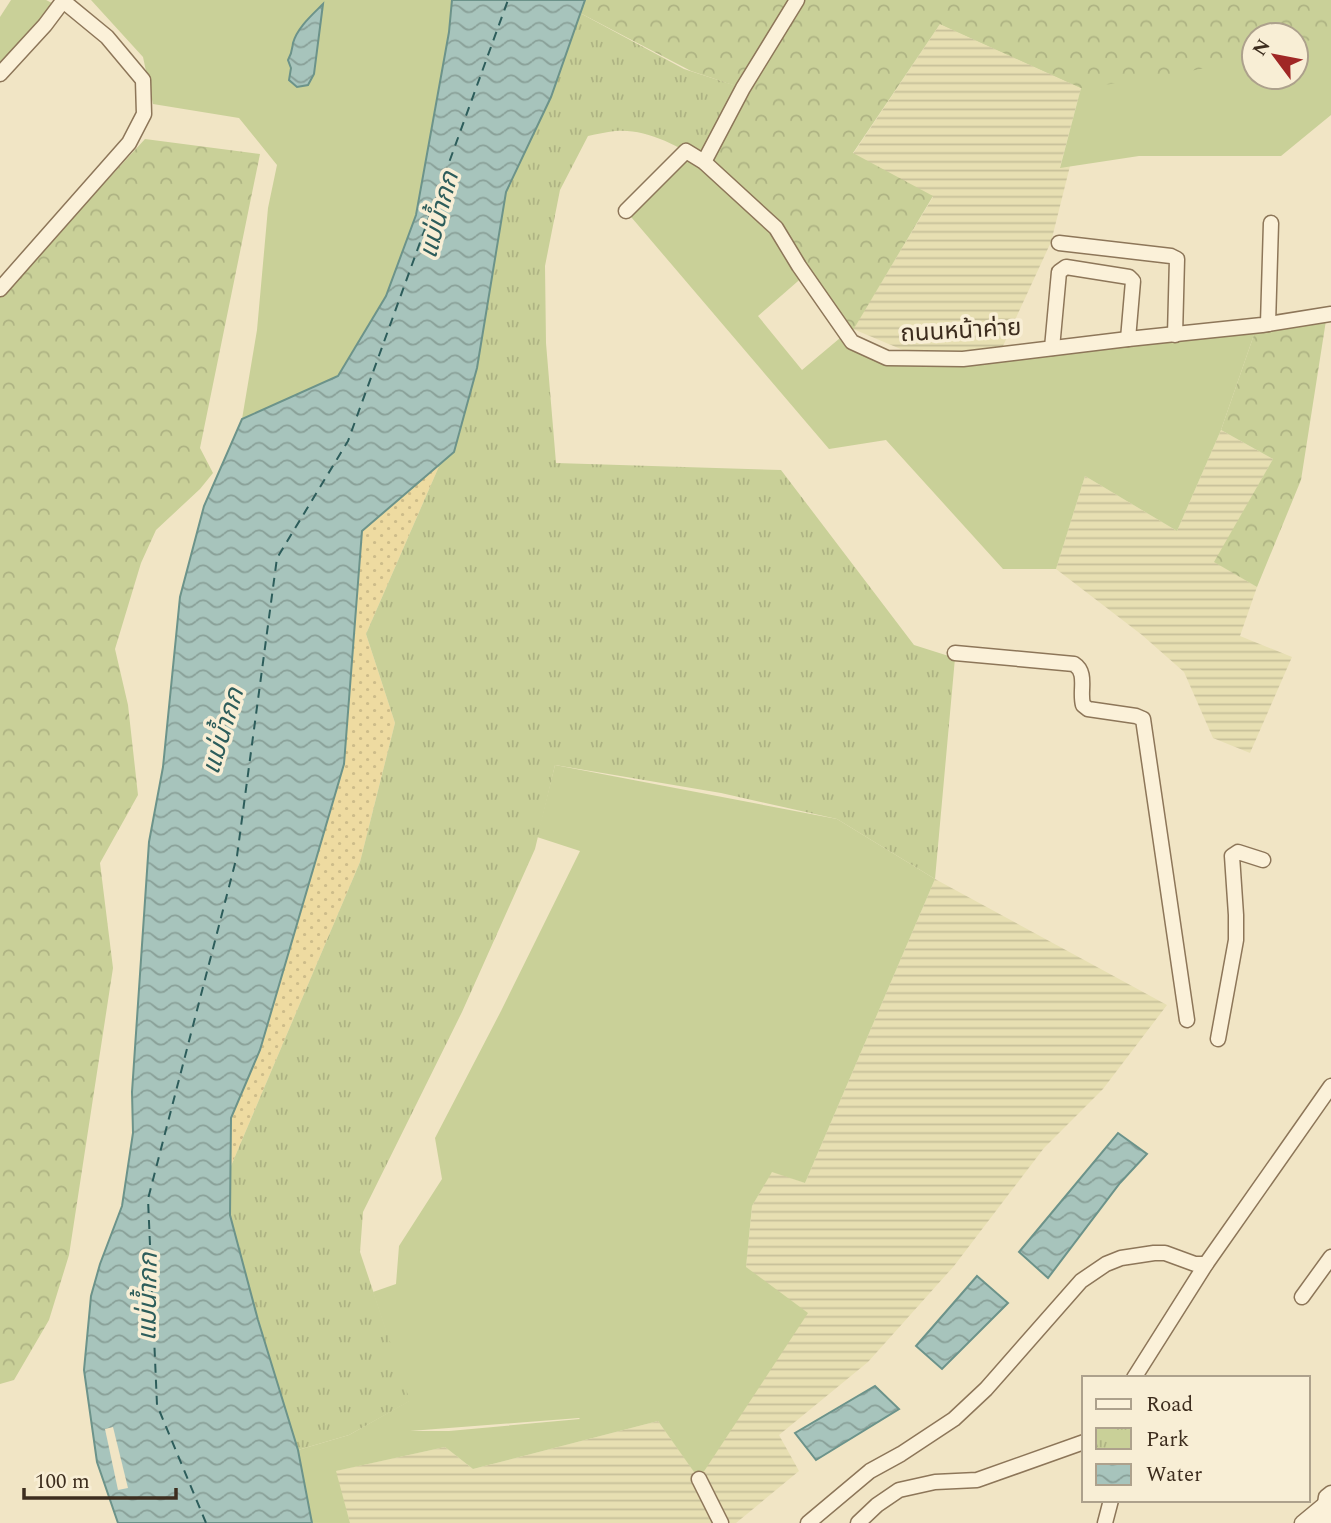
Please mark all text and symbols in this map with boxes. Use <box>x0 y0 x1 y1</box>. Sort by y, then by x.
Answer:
north arrow <box>1240 21 1310 91</box>
text: N <box>1245 34 1278 62</box>
water label: แม่น้ำกก <box>408 166 470 263</box>
street label: ถนนหน้าค่าย <box>900 310 1022 352</box>
water label: แม่น้ำกก <box>191 682 255 779</box>
water label: แม่น้ำกก <box>127 1251 169 1342</box>
legend <box>1082 1376 1310 1502</box>
text: Road <box>1146 1389 1193 1421</box>
text: Park <box>1146 1424 1190 1456</box>
scale bar <box>24 1456 177 1500</box>
text: Water <box>1146 1459 1202 1491</box>
text: 100 m <box>35 1466 90 1498</box>

